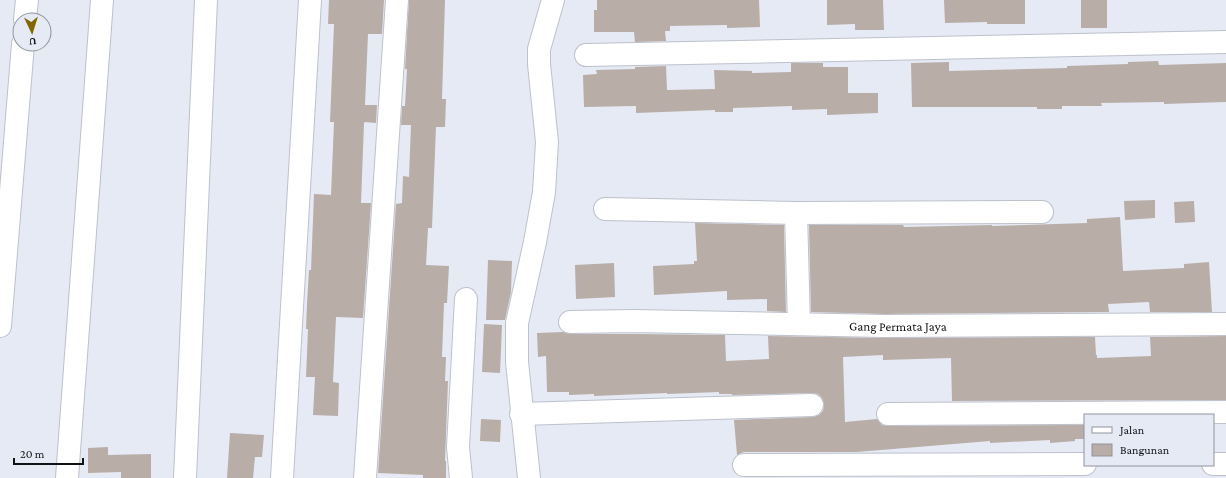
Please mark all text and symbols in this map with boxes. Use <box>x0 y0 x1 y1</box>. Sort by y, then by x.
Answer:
north arrow <box>12 12 52 52</box>
text: U <box>28 36 37 48</box>
street label: Gang Permata Jaya <box>849 318 947 334</box>
legend <box>1084 414 1214 466</box>
text: Jalan <box>1119 423 1145 437</box>
scale bar <box>14 440 83 466</box>
text: Bangunan <box>1120 443 1170 457</box>
text: 20 m <box>20 447 45 461</box>

